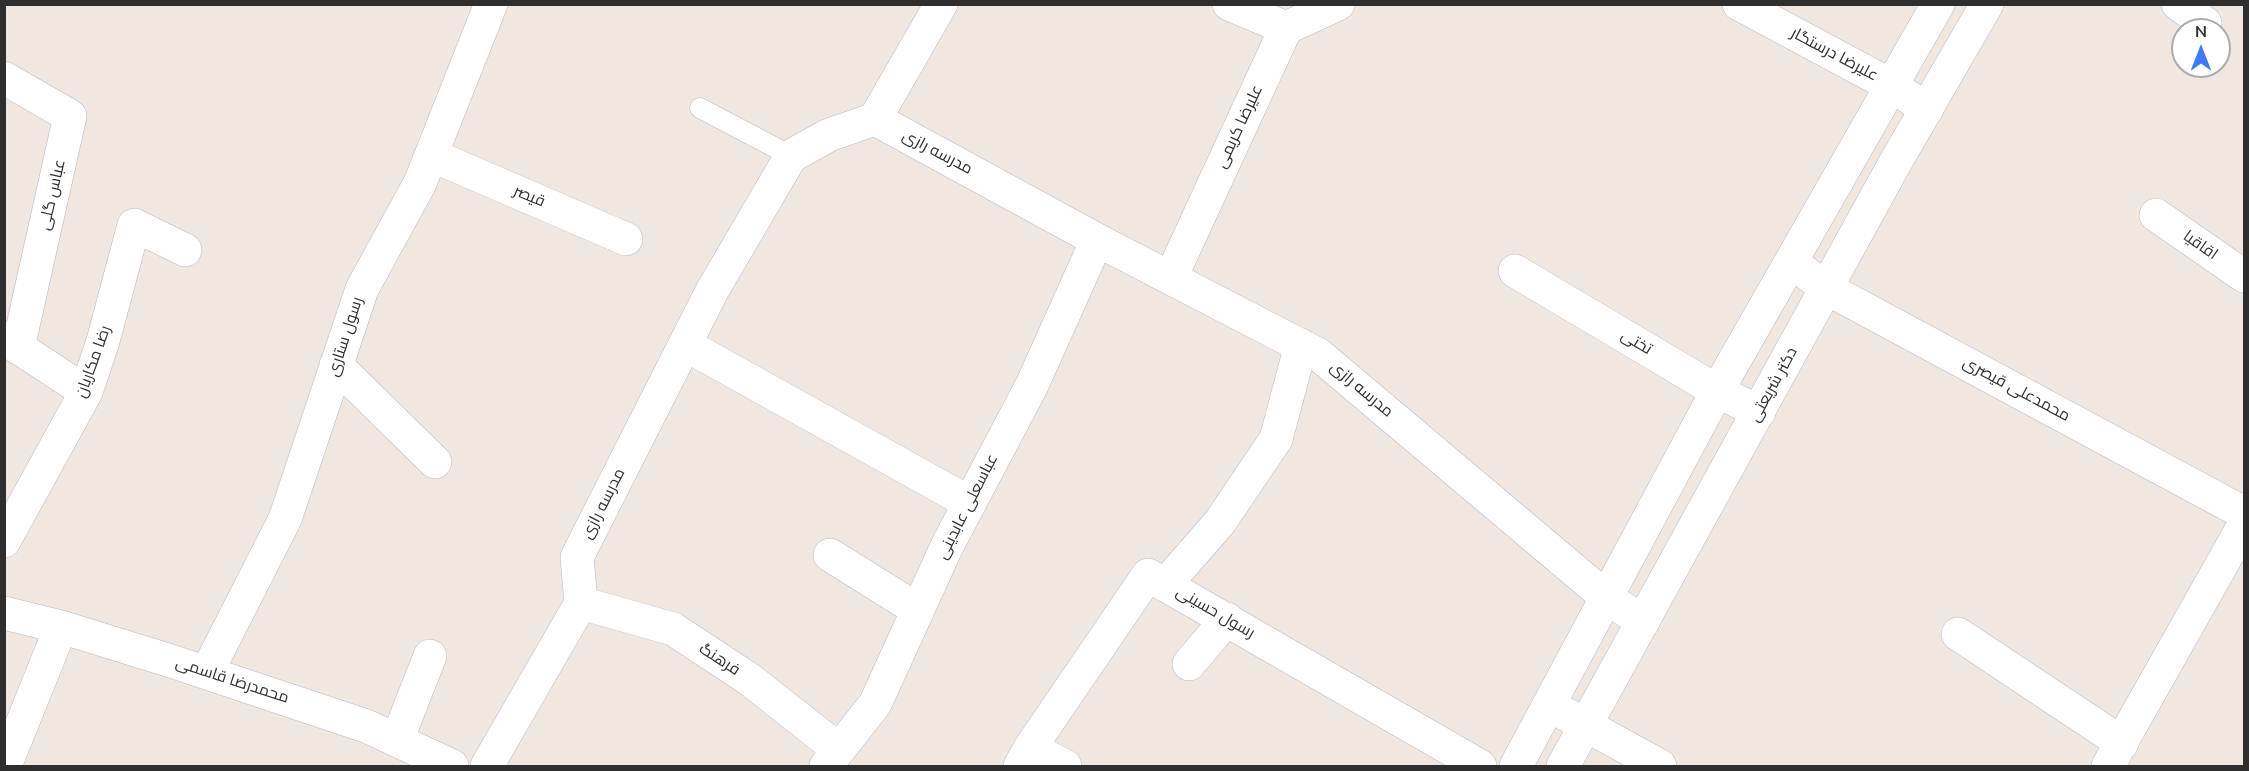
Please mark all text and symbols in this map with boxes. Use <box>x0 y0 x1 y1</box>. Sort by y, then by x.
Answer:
north arrow <box>2171 18 2231 78</box>
text: N <box>2195 21 2207 43</box>
street label: علیرضا درستگار <box>1787 24 1881 86</box>
street label: علیرضا کریمی <box>1212 82 1268 172</box>
street label: مدرسه رازی <box>899 127 975 179</box>
street label: عباس گلی <box>36 158 70 232</box>
street label: قیصر <box>510 182 548 212</box>
street label: اقاقیا <box>2179 227 2221 265</box>
street label: رسول ستاری <box>324 295 368 379</box>
street label: رضا مکاریان <box>72 323 116 401</box>
street label: تختی <box>1617 326 1655 360</box>
street label: دکتر شریعتی <box>1746 344 1802 426</box>
street label: محمدعلی قیصری <box>1959 354 2073 426</box>
street label: مدرسه رازی <box>1325 358 1397 422</box>
street label: عباسعلی عابدینی <box>933 451 1003 563</box>
street label: مدرسه رازی <box>578 465 630 543</box>
street label: رسول حسینی <box>1172 583 1258 643</box>
street label: فرهنگ <box>695 640 743 680</box>
street label: محمدرضا قاسمی <box>173 654 291 708</box>

